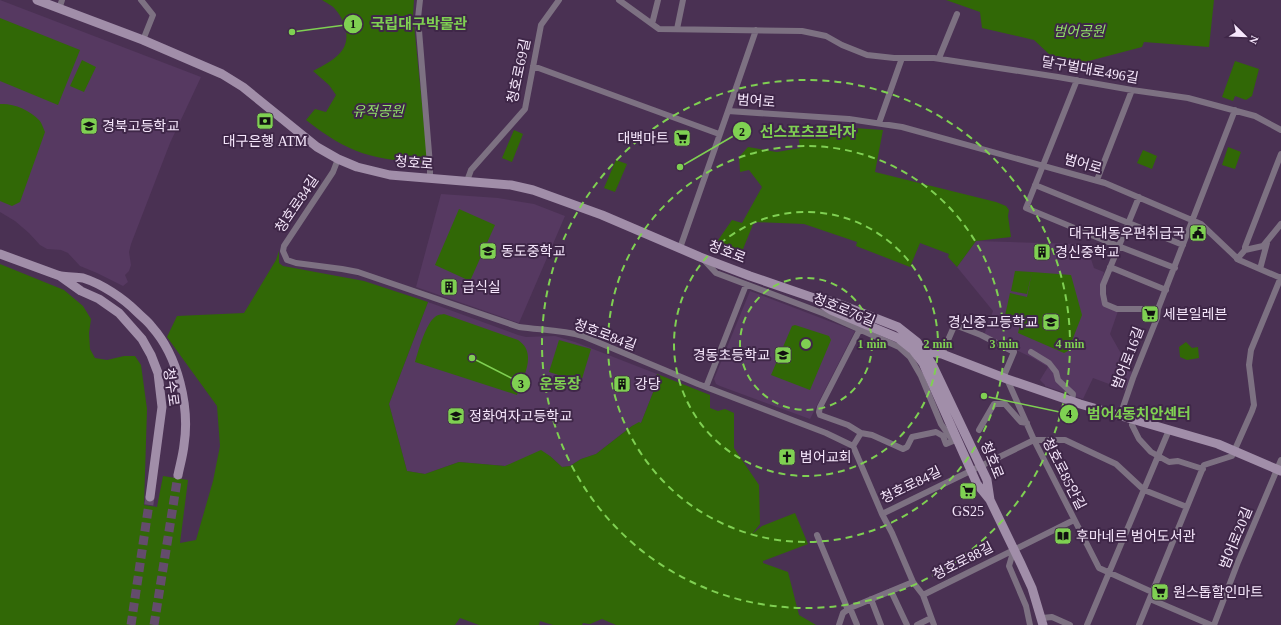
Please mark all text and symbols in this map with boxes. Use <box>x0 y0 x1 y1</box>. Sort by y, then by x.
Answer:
callout: 국립대구박물관 <box>343 10 475 37</box>
text: 국립대구박물관 <box>371 16 467 32</box>
north arrow <box>1225 16 1265 56</box>
text: 1 <box>350 17 356 31</box>
park label: 범어공원 <box>1053 24 1106 39</box>
text: N <box>1247 34 1261 46</box>
street label: 청호로69길 <box>505 37 533 105</box>
street label: 달구벌대로496길 <box>1040 54 1140 86</box>
street label: 범어로 <box>736 92 776 110</box>
park label: 유적공원 <box>352 104 405 119</box>
bank icon: 대구은행 ATM <box>255 111 275 131</box>
school or university icon: 경북고등학교 <box>79 116 99 136</box>
place label: 경북고등학교 <box>102 118 179 134</box>
callout: 선스포츠프라자 <box>732 118 864 145</box>
text: 선스포츠프라자 <box>760 124 856 140</box>
text: 2 <box>739 125 745 139</box>
supermarket icon: 대백마트 <box>672 128 692 148</box>
place label: 대백마트 <box>617 131 669 146</box>
place label: 대구은행 ATM <box>223 134 308 149</box>
street label: 범어로 <box>1062 151 1104 177</box>
street label: 청호로 <box>394 154 434 172</box>
street label: 청호로84길 <box>272 173 322 235</box>
public building icon: 대구대동우편취급국 <box>1188 223 1208 243</box>
place label: 대구대동우편취급국 <box>1069 225 1185 241</box>
street label: 청호로 <box>706 238 748 266</box>
school or university icon: 동도중학교 <box>478 241 498 261</box>
building icon: 경신중학교 <box>1032 242 1052 262</box>
place label: 동도중학교 <box>501 243 566 259</box>
place label: 경신중학교 <box>1055 244 1120 260</box>
building icon: 급식실 <box>439 277 459 297</box>
place label: 급식실 <box>462 280 501 295</box>
street label: 청호로76길 <box>811 291 877 329</box>
supermarket icon: 세븐일레븐 <box>1140 304 1160 324</box>
place label: 세븐일레븐 <box>1163 307 1228 322</box>
school or university icon: 경신중고등학교 <box>1041 312 1061 332</box>
place label: 경신중고등학교 <box>948 314 1038 330</box>
street label: 청호로84길 <box>572 317 638 353</box>
street label: 범어로16길 <box>1109 325 1147 391</box>
centre of rings <box>799 337 813 351</box>
text: 1 min <box>857 337 887 351</box>
text: 2 min <box>923 337 953 351</box>
text: 3 min <box>989 337 1019 351</box>
text: 4 min <box>1055 337 1085 351</box>
school or university icon: 경동초등학교 <box>773 345 793 365</box>
place label: 경동초등학교 <box>693 347 770 363</box>
street label: 청수로 <box>161 367 181 407</box>
callout: 운동장 <box>511 370 588 397</box>
building icon: 강당 <box>612 374 632 394</box>
text: 운동장 <box>539 376 581 392</box>
text: 3 <box>518 377 524 391</box>
place label: 강당 <box>635 377 661 392</box>
callout: 범어4동치안센터 <box>1059 401 1199 428</box>
school or university icon: 정화여자고등학교 <box>446 406 466 426</box>
text: 범어4동치안센터 <box>1087 406 1191 422</box>
text: 4 <box>1066 407 1072 421</box>
place label: 정화여자고등학교 <box>469 408 572 424</box>
street label: 청호로85안길 <box>1040 436 1088 512</box>
street label: 청호로 <box>978 439 1006 481</box>
church icon: 범어교회 <box>777 447 797 467</box>
place label: 범어교회 <box>800 450 852 465</box>
street label: 청호로84길 <box>878 464 944 506</box>
supermarket icon: GS25 <box>958 481 978 501</box>
place label: GS25 <box>952 504 984 519</box>
street label: 범어로20길 <box>1217 505 1255 571</box>
library icon: 후마네르 범어도서관 <box>1053 526 1073 546</box>
place label: 후마네르 범어도서관 <box>1076 529 1196 544</box>
street label: 청호로88길 <box>930 539 996 583</box>
supermarket icon: 원스톱할인마트 <box>1150 582 1170 602</box>
place label: 원스톱할인마트 <box>1173 584 1263 600</box>

